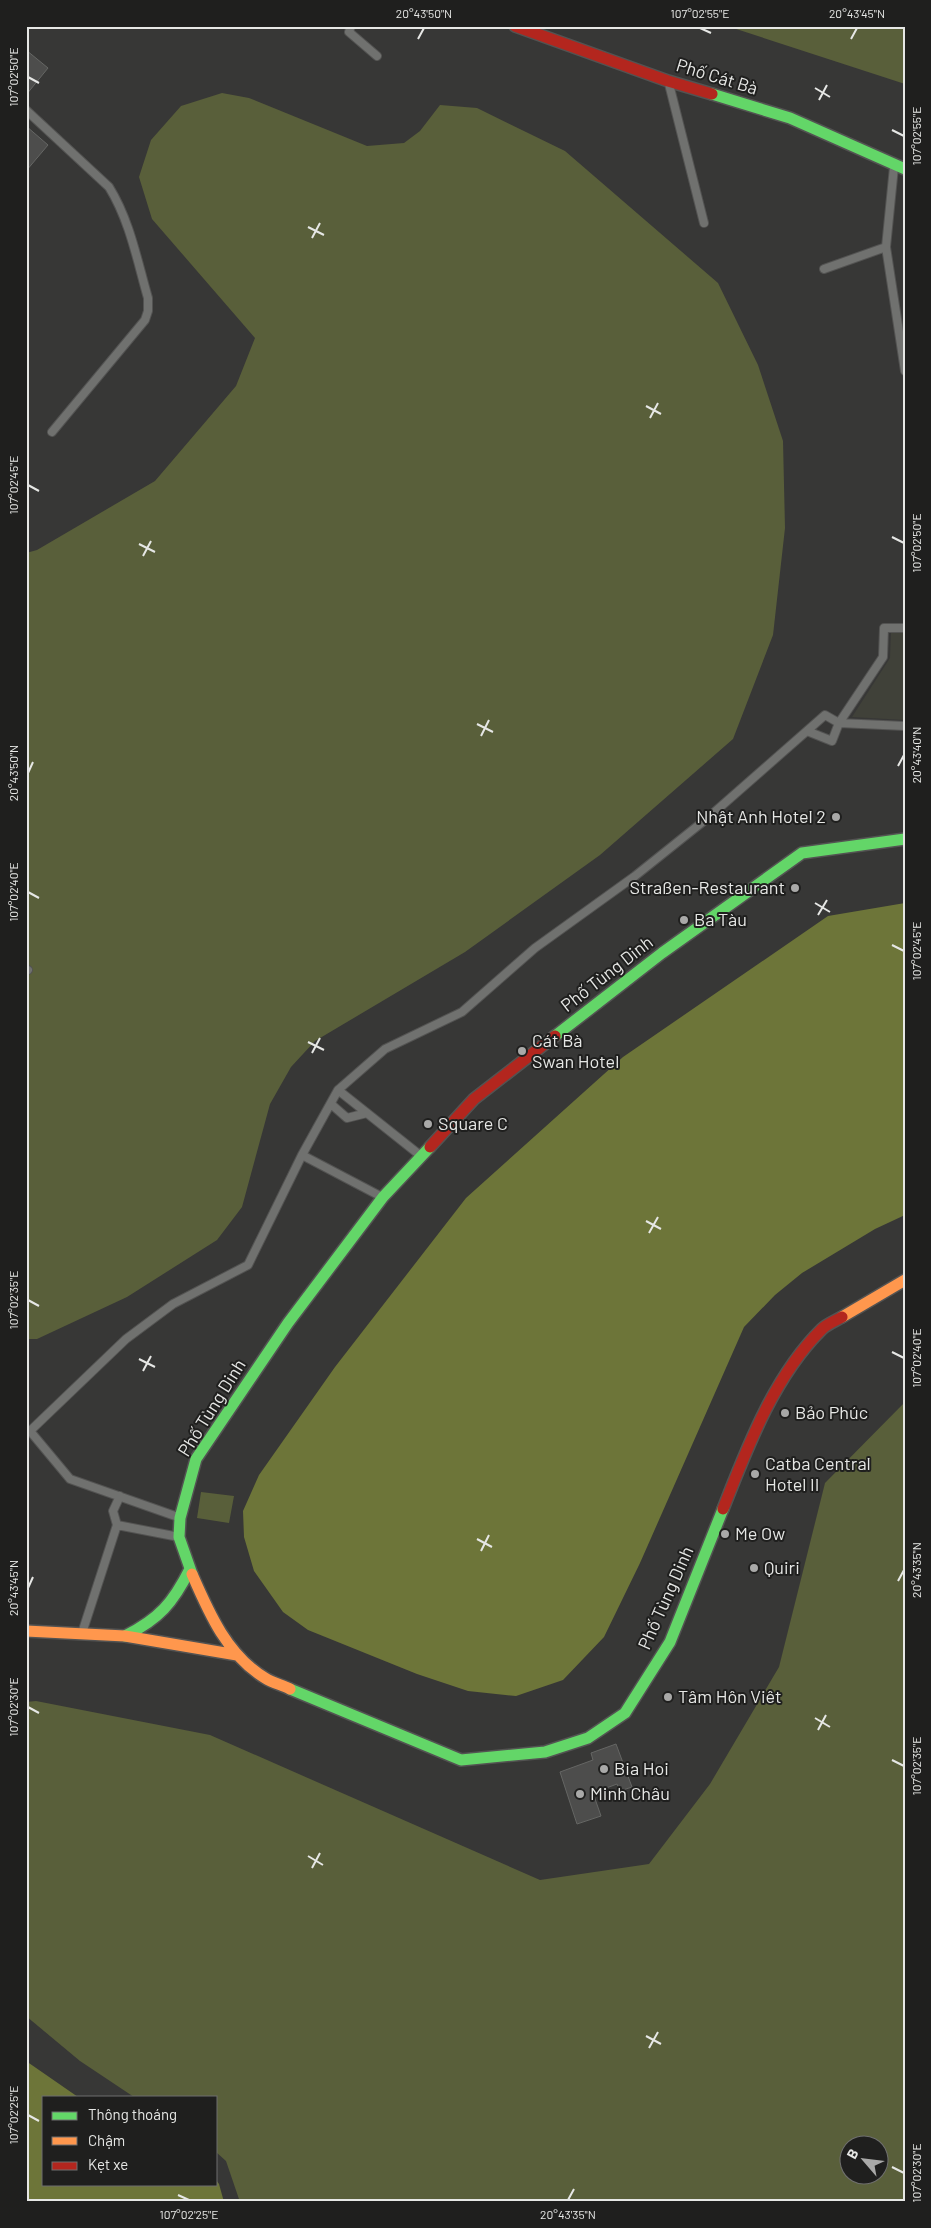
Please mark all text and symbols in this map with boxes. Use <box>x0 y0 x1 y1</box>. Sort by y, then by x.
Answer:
text: 20°43'50"N <box>396 6 452 20</box>
text: 107°02'55"E <box>671 6 729 20</box>
text: 20°43'45"N <box>829 6 885 20</box>
text: 107°02'50"E <box>6 47 20 107</box>
street label: Phố Cát Bà <box>674 53 761 99</box>
text: 107°02'55"E <box>909 107 923 165</box>
text: 107°02'45"E <box>6 455 20 515</box>
text: 107°02'50"E <box>909 513 923 573</box>
text: 20°43'40"N <box>909 727 923 783</box>
text: 20°43'50"N <box>6 745 20 801</box>
place label: Nhật Anh Hotel 2 <box>696 805 826 827</box>
marker: Nhật Anh Hotel 2 <box>830 811 842 823</box>
text: 107°02'40"E <box>6 862 20 922</box>
place label: Straßen-Restaurant <box>630 876 785 898</box>
marker: Straßen-Restaurant <box>789 882 801 894</box>
place label: Ba Tàu <box>694 908 747 930</box>
marker: Ba Tàu <box>678 914 690 926</box>
text: 107°02'45"E <box>909 921 923 981</box>
street label: Phố Tùng Dinh <box>556 930 657 1016</box>
place label: Cát Bà Swan Hotel <box>532 1029 619 1072</box>
marker: Cát Bà Swan Hotel <box>516 1045 528 1057</box>
place label: Square C <box>438 1112 508 1134</box>
marker: Square C <box>422 1118 434 1130</box>
text: 107°02'35"E <box>6 1271 20 1329</box>
text: 107°02'40"E <box>909 1328 923 1388</box>
street label: Phố Tùng Dinh <box>172 1355 250 1460</box>
place label: Bảo Phúc <box>795 1401 868 1423</box>
marker: Bảo Phúc <box>779 1407 791 1419</box>
place label: Catba Central Hotel II <box>765 1452 871 1495</box>
marker: Catba Central Hotel II <box>749 1468 761 1480</box>
place label: Me Ow <box>735 1522 785 1544</box>
marker: Me Ow <box>719 1528 731 1540</box>
text: 20°43'35"N <box>909 1542 923 1598</box>
street label: Phố Tùng Dinh <box>633 1543 698 1653</box>
place label: Quiri <box>764 1556 800 1578</box>
text: 20°43'45"N <box>6 1560 20 1616</box>
marker: Quiri <box>748 1562 760 1574</box>
text: 107°02'30"E <box>6 1677 20 1737</box>
place label: Tâm Hôn Viêt <box>678 1685 782 1707</box>
marker: Tâm Hôn Viêt <box>662 1691 674 1703</box>
text: 107°02'35"E <box>909 1737 923 1795</box>
place label: Bia Hoi <box>614 1757 669 1779</box>
marker: Bia Hoi <box>598 1763 610 1775</box>
place label: Minh Châu <box>590 1782 670 1804</box>
marker: Minh Châu <box>574 1788 586 1800</box>
text: 107°02'25"E <box>6 2085 20 2145</box>
legend <box>42 2096 218 2186</box>
text: Thông thoáng <box>88 2105 177 2123</box>
text: Chậm <box>88 2131 125 2149</box>
north arrow <box>838 2136 888 2186</box>
text: 107°02'30"E <box>909 2143 923 2203</box>
text: B <box>843 2146 862 2161</box>
text: Kẹt xe <box>88 2155 128 2173</box>
text: 107°02'25"E <box>159 2207 219 2221</box>
text: 20°43'35"N <box>540 2207 596 2221</box>

